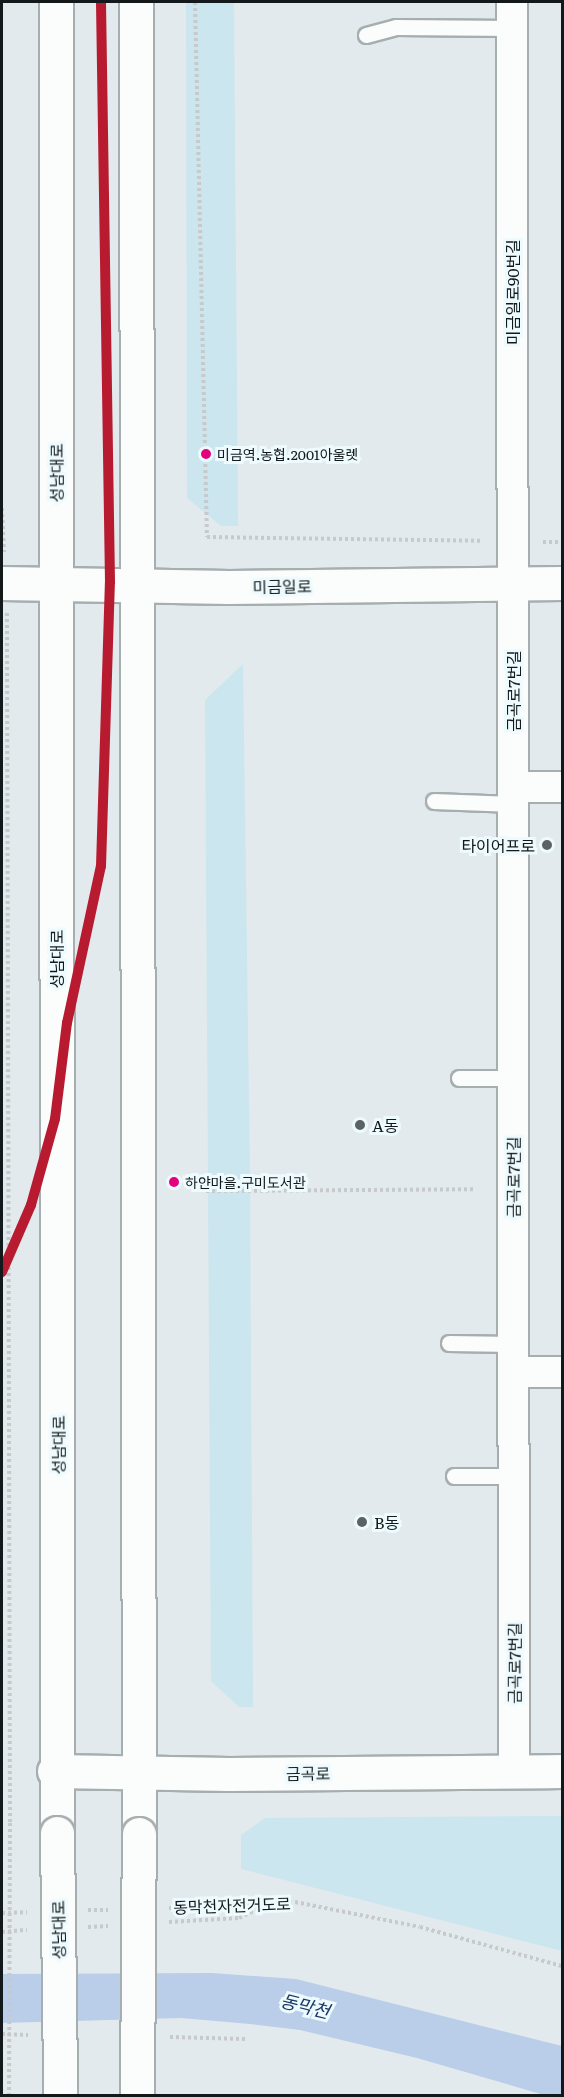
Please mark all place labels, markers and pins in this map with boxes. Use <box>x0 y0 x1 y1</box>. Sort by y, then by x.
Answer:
place label: 미금역.농협.2001아울렛 <box>217 446 358 462</box>
marker: 미금역.농협.2001아울렛 <box>200 448 212 460</box>
place label: 타이어프로 <box>461 835 535 855</box>
marker: 타이어프로 <box>540 838 554 852</box>
place label: A동 <box>372 1115 398 1135</box>
marker: A동 <box>353 1118 367 1132</box>
place label: 하얀마을.구미도서관 <box>185 1174 306 1190</box>
marker: 하얀마을.구미도서관 <box>168 1176 180 1188</box>
place label: B동 <box>374 1512 399 1532</box>
marker: B동 <box>355 1515 369 1529</box>

